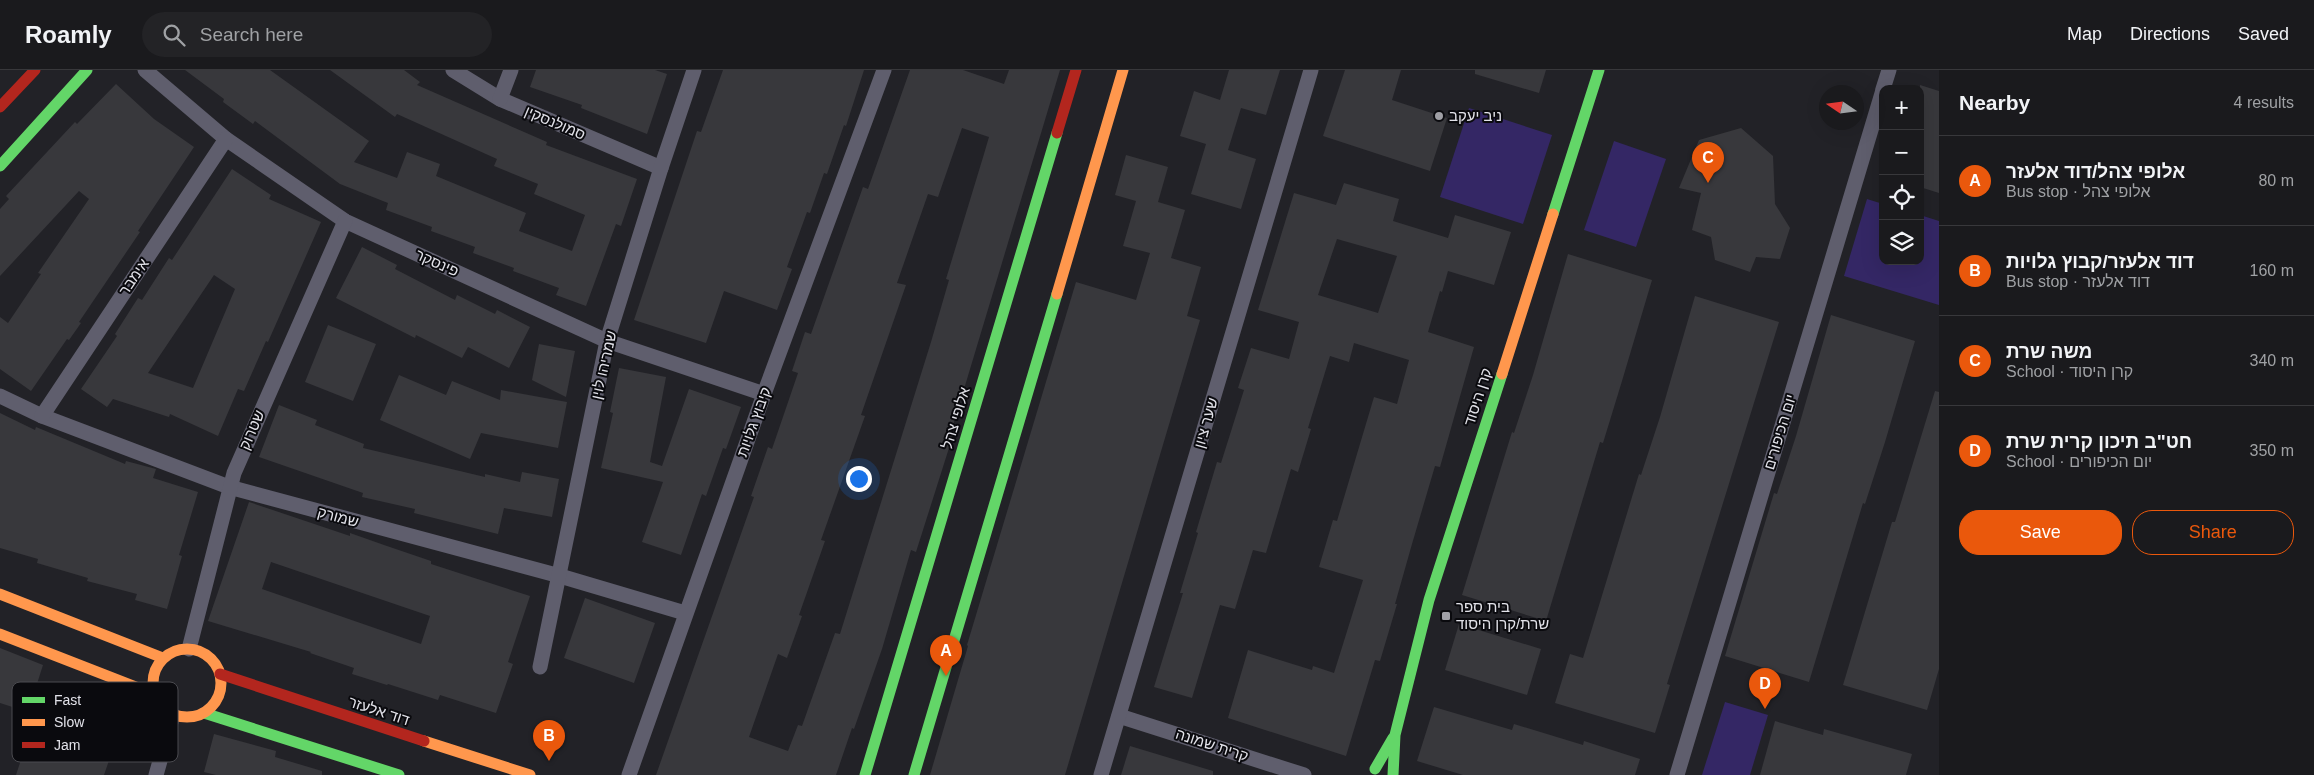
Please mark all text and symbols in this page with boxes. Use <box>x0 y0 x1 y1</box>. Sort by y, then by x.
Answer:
search box <box>142 12 492 57</box>
text: Roamly <box>25 21 112 48</box>
icon: search <box>160 21 188 49</box>
text: Search here <box>200 24 303 45</box>
text: Map <box>2067 24 2102 44</box>
text: Directions <box>2130 24 2210 44</box>
text: Saved <box>2238 24 2289 44</box>
north arrow <box>1819 85 1864 130</box>
map controls <box>1879 85 1924 265</box>
button: + <box>1879 85 1924 130</box>
text: Nearby <box>1959 91 2030 114</box>
text: 4 results <box>2234 94 2294 111</box>
street label: סמולנסקין <box>522 102 588 143</box>
place label: ניב יעקב <box>1449 107 1502 124</box>
marker: ניב יעקב <box>1433 110 1445 122</box>
button: − <box>1879 130 1924 175</box>
pin: C <box>1692 142 1724 183</box>
text: אלופי צהל/דוד אלעזר <box>2006 161 2185 182</box>
text: A <box>1969 172 1981 189</box>
text: 80 m <box>2258 172 2294 189</box>
button: locate <box>1879 175 1924 220</box>
text: Bus stop · אלופי צהל <box>2006 183 2151 200</box>
button: layers <box>1879 220 1924 265</box>
street label: פינסקר <box>413 246 461 280</box>
text: דוד אלעזר/קבוץ גלויות <box>2006 251 2194 272</box>
street label: אימבר <box>115 255 152 298</box>
text: B <box>1969 262 1981 279</box>
text: 160 m <box>2250 262 2294 279</box>
text: Bus stop · דוד אלעזר <box>2006 273 2150 290</box>
street label: שמריהו לוין <box>587 329 620 401</box>
text: משה שרת <box>2006 341 2092 362</box>
text: C <box>1969 352 1981 369</box>
text: 340 m <box>2250 352 2294 369</box>
text: School · קרן היסוד <box>2006 363 2133 380</box>
street label: קרן היסוד <box>1460 366 1495 428</box>
street label: קיבוץ גלויות <box>733 384 774 459</box>
street label: אלופי צהל <box>938 384 973 451</box>
street label: יום הכיפורים <box>1760 392 1799 472</box>
street label: שער ציון <box>1190 396 1221 450</box>
street label: שטרוק <box>235 407 268 452</box>
text: חט"ב תיכון קרית שרת <box>2006 431 2192 452</box>
text: D <box>1969 442 1981 459</box>
text: 350 m <box>2250 442 2294 459</box>
text: School · יום הכיפורים <box>2006 453 2152 470</box>
your location <box>846 466 872 492</box>
street label: שמורק <box>316 503 361 530</box>
button: Save <box>1959 510 2122 555</box>
button: Share <box>2132 510 2294 555</box>
place label: בית ספר שרת/קרן היסוד <box>1456 598 1549 632</box>
marker: בית ספר שרת/קרן היסוד <box>1440 610 1452 622</box>
pin: A <box>930 635 962 676</box>
pin: D <box>1749 668 1781 709</box>
legend <box>12 682 178 762</box>
text: Fast <box>54 692 81 708</box>
street label: דוד אלעזר <box>346 693 412 728</box>
text: Slow <box>54 714 85 730</box>
pin: B <box>533 720 565 761</box>
street label: קרית שמונה <box>1174 725 1251 764</box>
text: Jam <box>54 737 80 753</box>

